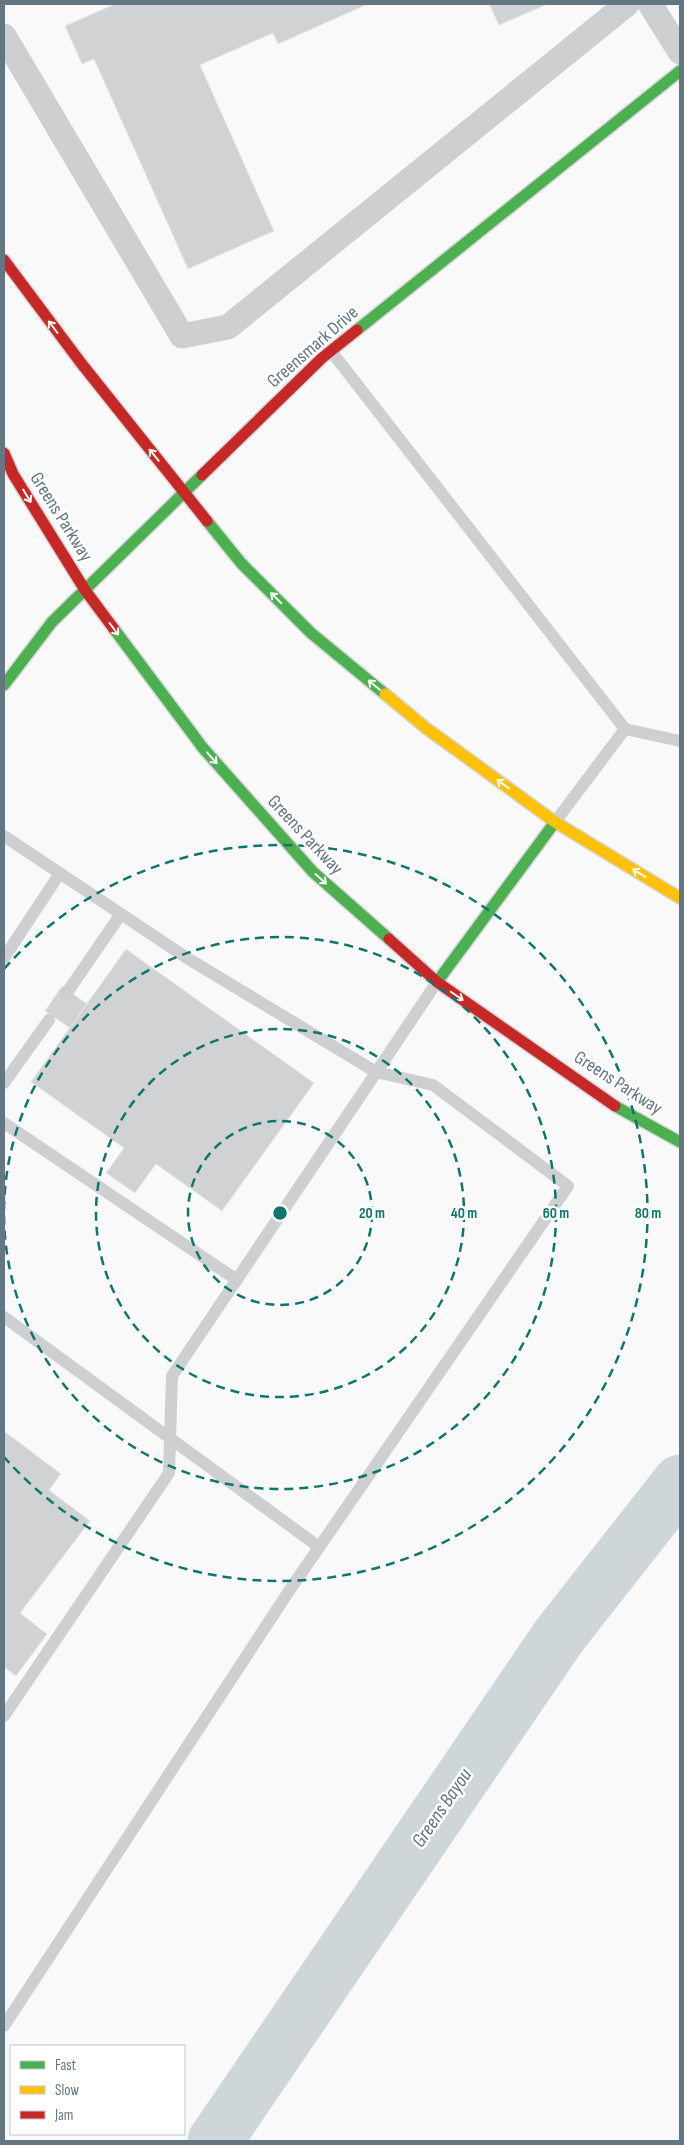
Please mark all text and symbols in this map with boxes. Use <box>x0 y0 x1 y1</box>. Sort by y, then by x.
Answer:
street label: Greensmark Drive <box>263 301 363 393</box>
one-way arrow <box>48 321 59 334</box>
one-way arrow <box>148 448 159 461</box>
street label: Greens Parkway <box>25 468 98 566</box>
one-way arrow <box>22 488 32 502</box>
one-way arrow <box>271 593 283 605</box>
one-way arrow <box>109 622 119 636</box>
one-way arrow <box>368 680 381 691</box>
one-way arrow <box>206 752 218 765</box>
one-way arrow <box>496 779 510 790</box>
street label: Greens Parkway <box>262 790 348 880</box>
one-way arrow <box>632 868 646 878</box>
one-way arrow <box>314 873 327 885</box>
one-way arrow <box>450 991 464 1001</box>
street label: Greens Parkway <box>570 1046 667 1120</box>
centre of rings <box>271 1204 289 1222</box>
text: 20 m <box>359 1204 385 1223</box>
text: 40 m <box>451 1204 477 1223</box>
text: 60 m <box>543 1204 569 1223</box>
text: 80 m <box>635 1204 661 1223</box>
water label: Greens Bayou <box>407 1763 478 1852</box>
legend <box>10 2045 185 2135</box>
text: Fast <box>55 2056 77 2075</box>
text: Slow <box>55 2081 79 2100</box>
text: Jam <box>54 2106 73 2125</box>

